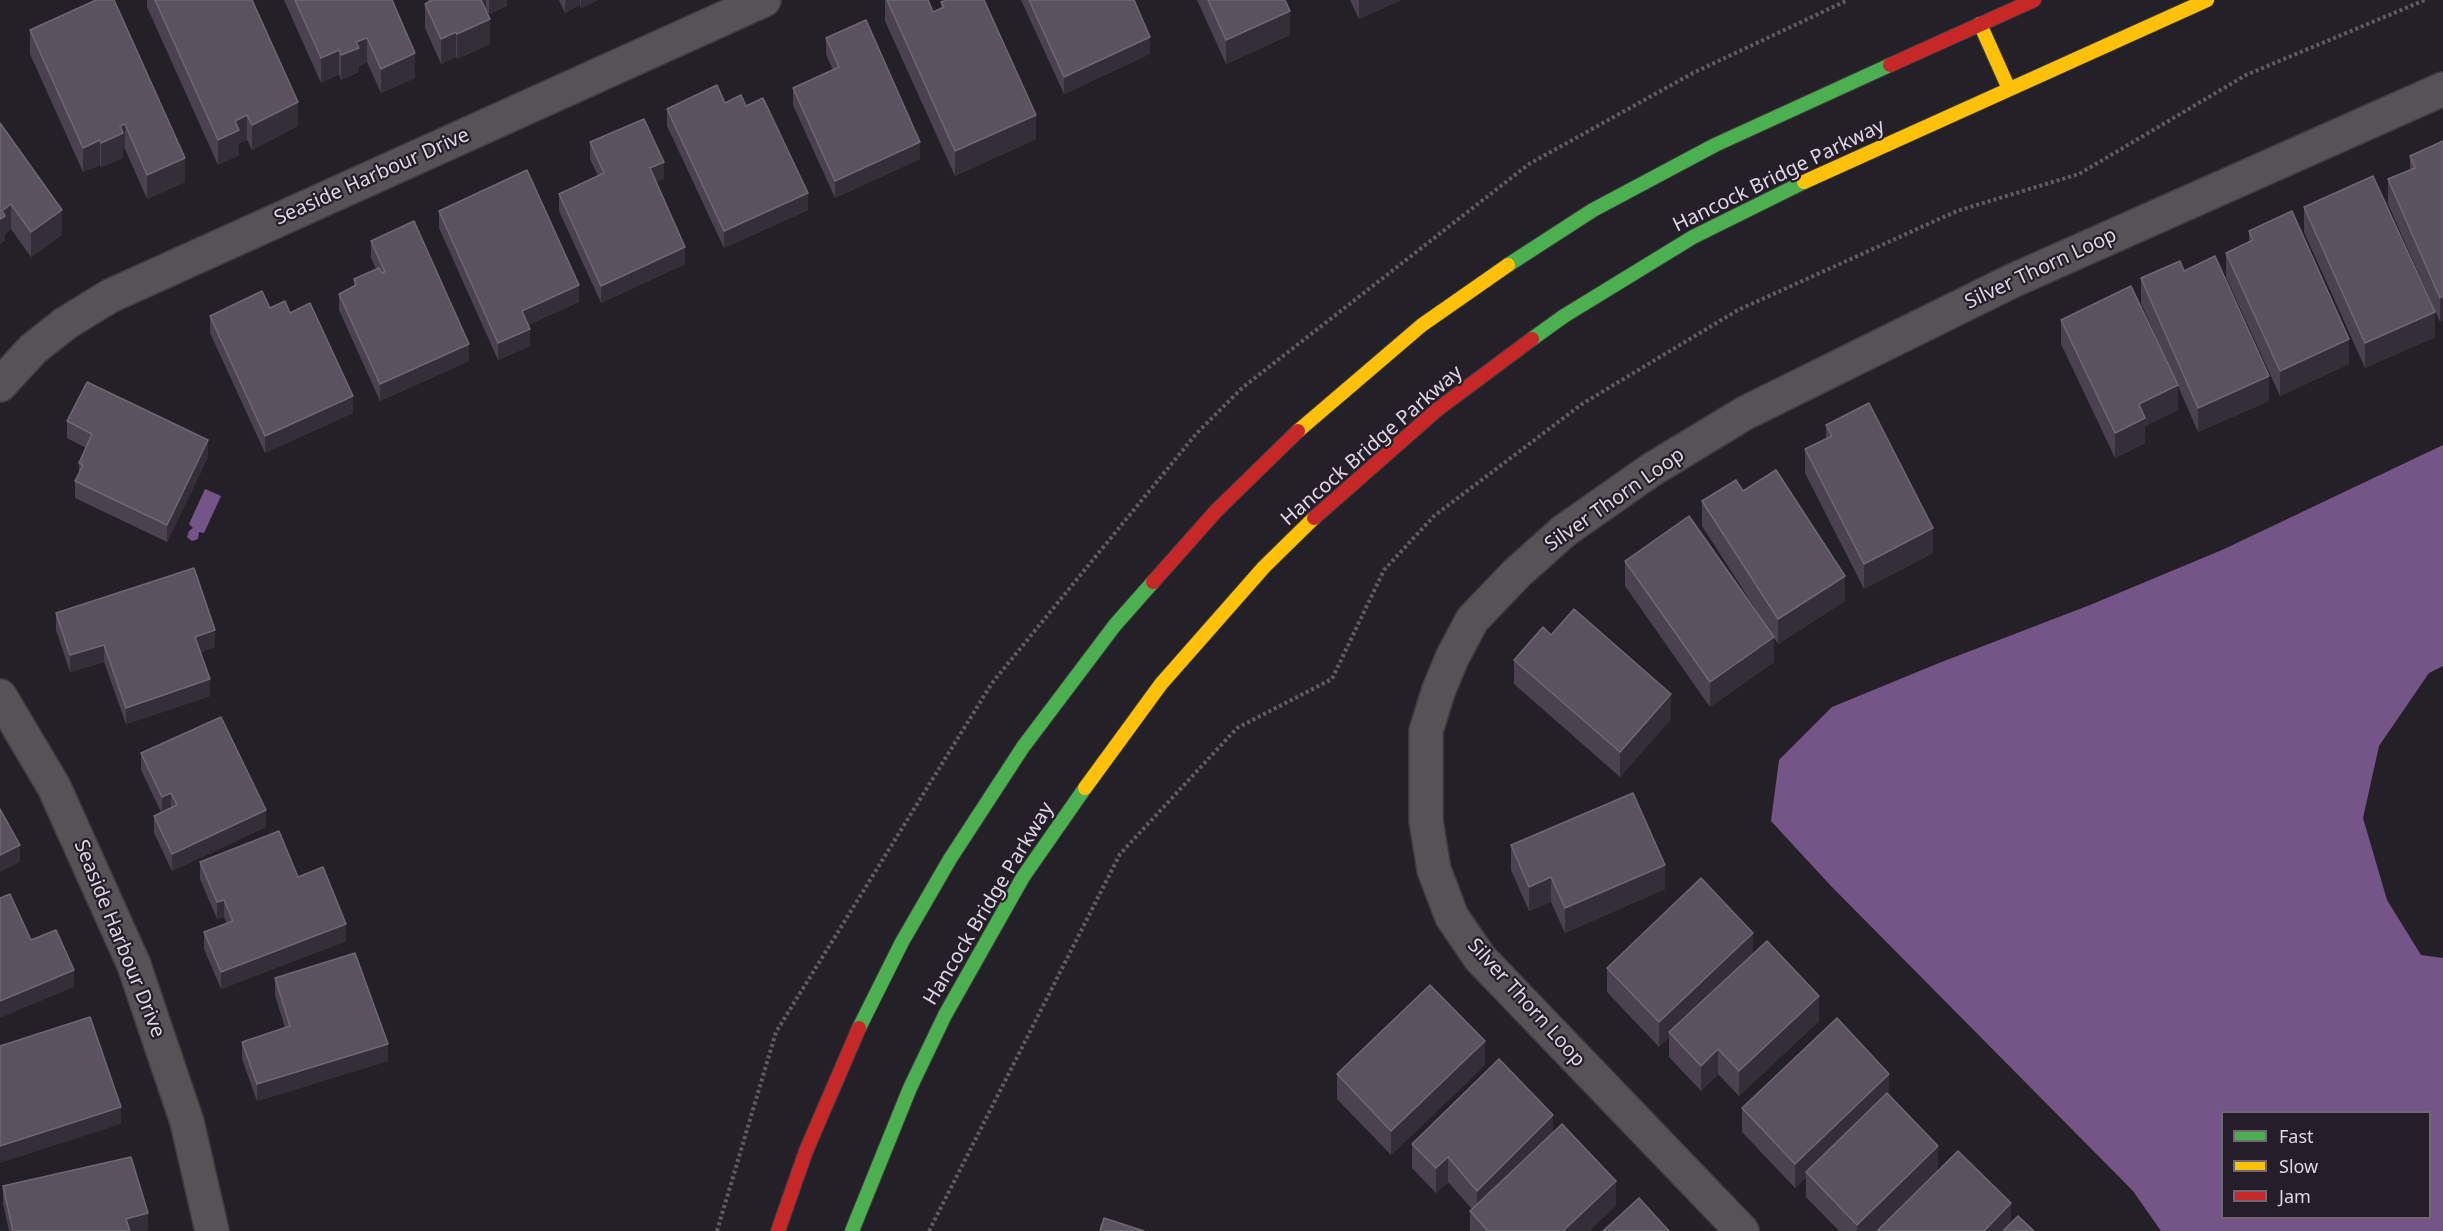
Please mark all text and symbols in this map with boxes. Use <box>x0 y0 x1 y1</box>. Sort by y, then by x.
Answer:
street label: Hancock Bridge Parkway <box>1669 114 1889 238</box>
street label: Seaside Harbour Drive <box>271 123 473 231</box>
street label: Silver Thorn Loop <box>1961 223 2121 315</box>
street label: Hancock Bridge Parkway <box>1276 361 1468 531</box>
street label: Silver Thorn Loop <box>1541 443 1689 557</box>
street label: Hancock Bridge Parkway <box>919 798 1059 1010</box>
street label: Seaside Harbour Drive <box>68 837 170 1041</box>
street label: Silver Thorn Loop <box>1462 934 1590 1072</box>
legend <box>2221 1111 2431 1219</box>
text: Fast <box>2279 1124 2314 1148</box>
text: Slow <box>2279 1154 2318 1178</box>
text: Jam <box>2279 1184 2311 1208</box>

